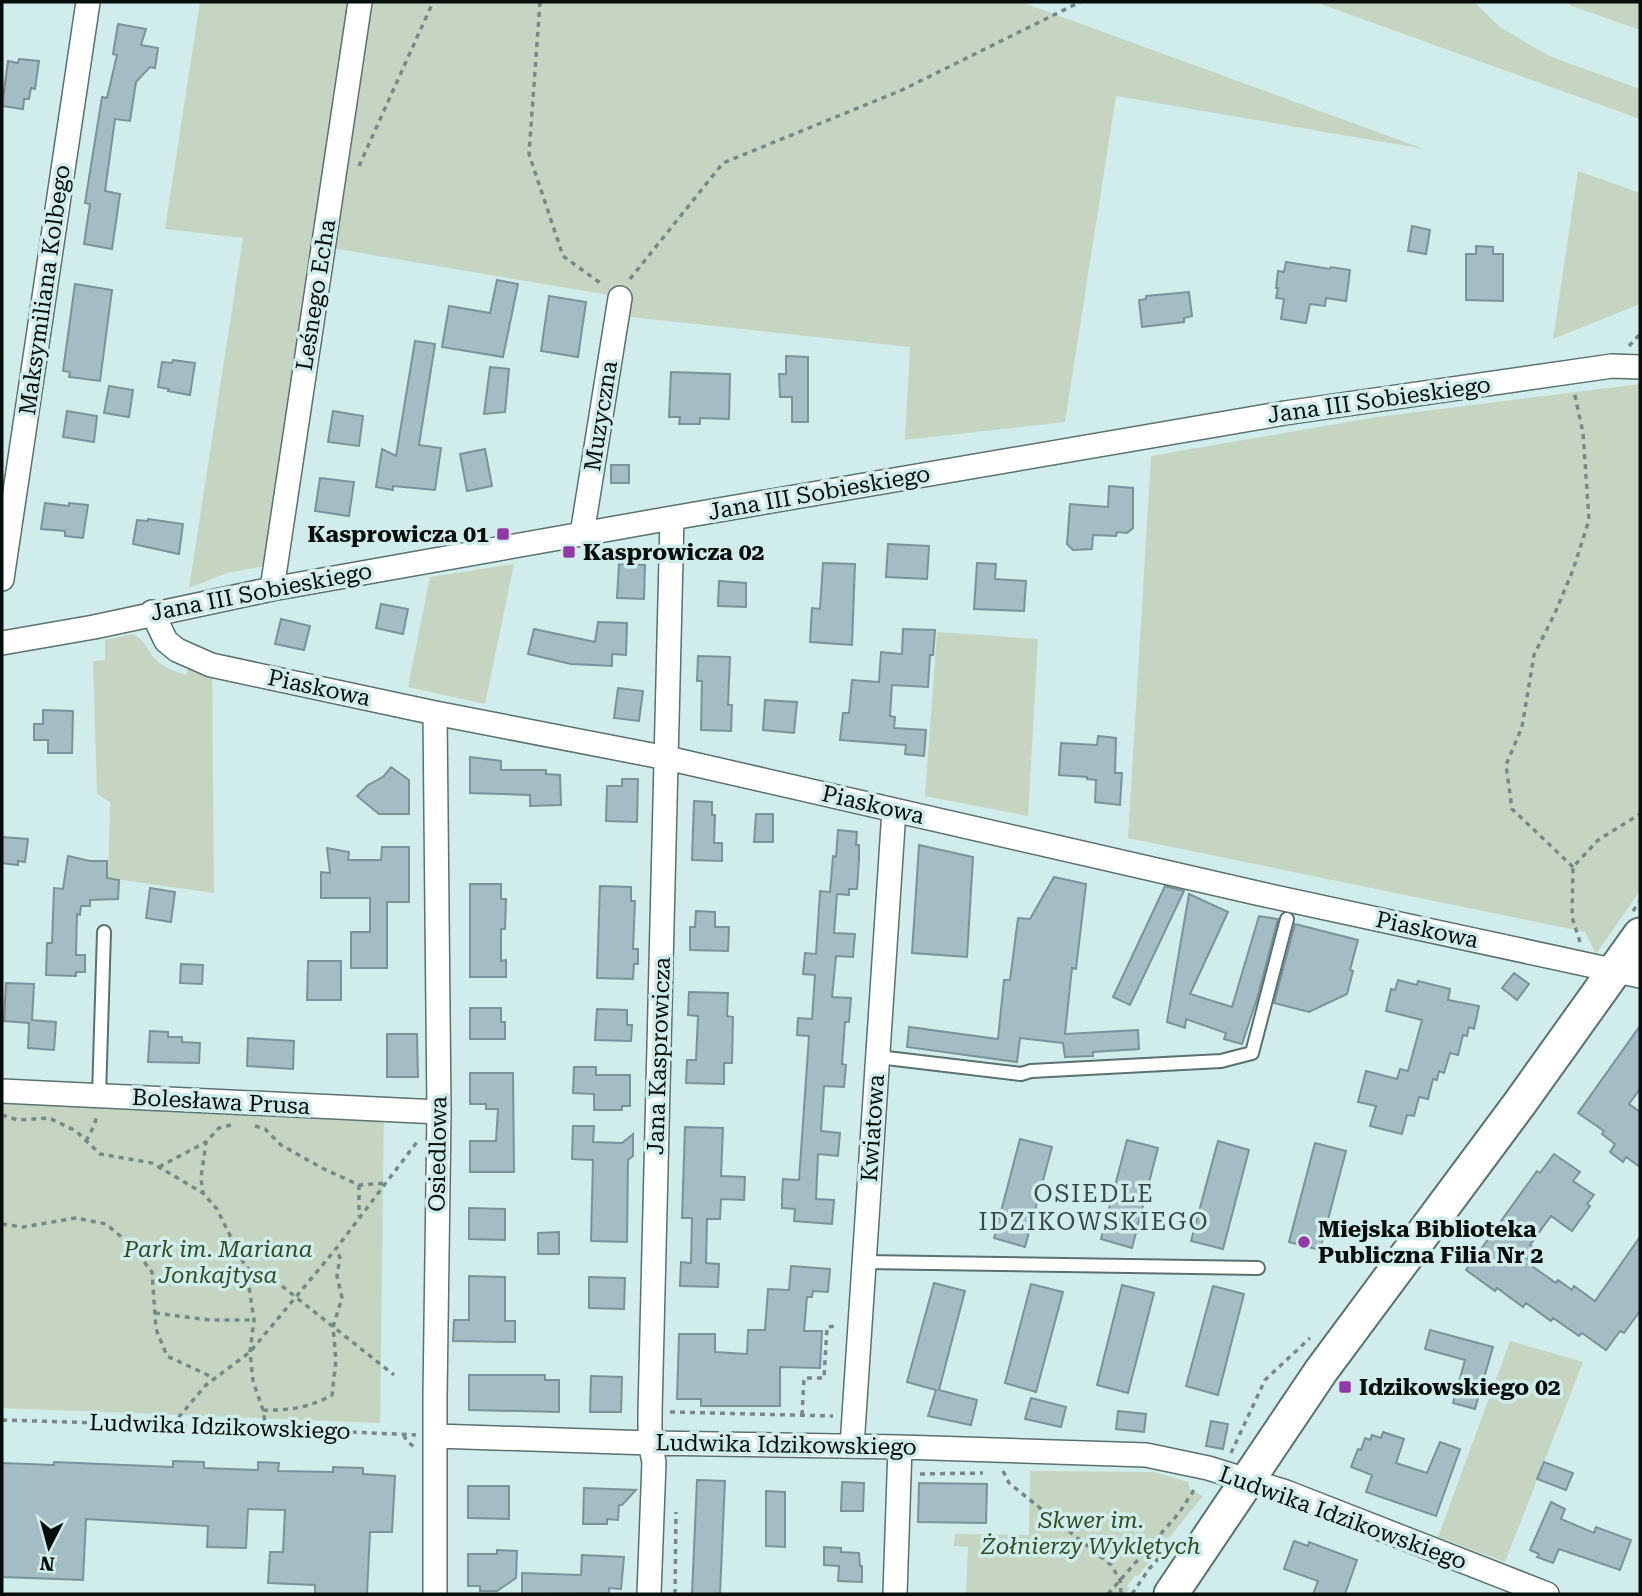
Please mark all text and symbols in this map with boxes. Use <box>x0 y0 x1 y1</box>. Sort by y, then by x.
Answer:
street label: Maksymiliana Kolbego <box>14 163 76 417</box>
street label: Leśnego Echa <box>291 217 341 373</box>
street label: Muzyczna <box>579 358 623 473</box>
street label: Jana III Sobieskiego <box>1266 371 1492 429</box>
street label: Jana III Sobieskiego <box>706 460 932 526</box>
place label: Kasprowicza 01 <box>308 521 489 548</box>
marker: Kasprowicza 01 <box>495 526 511 542</box>
place label: Kasprowicza 02 <box>583 539 764 566</box>
marker: Kasprowicza 02 <box>561 544 577 560</box>
street label: Jana III Sobieskiego <box>148 557 374 627</box>
street label: Piaskowa <box>265 664 373 712</box>
street label: Piaskowa <box>819 780 927 830</box>
street label: Piaskowa <box>1373 906 1481 954</box>
street label: Jana Kasprowicza <box>642 956 676 1155</box>
street label: Kwiatowa <box>856 1073 890 1183</box>
street label: Bolesława Prusa <box>131 1084 311 1120</box>
street label: Osiedlowa <box>423 1095 453 1212</box>
district label: OSIEDLE IDZIKOWSKIEGO <box>978 1180 1210 1236</box>
place label: Miejska Biblioteka Publiczna Filia Nr 2 <box>1318 1216 1543 1269</box>
marker: Miejska Biblioteka Publiczna Filia Nr 2 <box>1296 1234 1312 1250</box>
park label: Park im. Mariana Jonkajtysa <box>122 1236 313 1289</box>
place label: Idzikowskiego 02 <box>1359 1374 1561 1401</box>
marker: Idzikowskiego 02 <box>1337 1379 1353 1395</box>
street label: Ludwika Idzikowskiego <box>89 1409 351 1445</box>
street label: Ludwika Idzikowskiego <box>655 1429 917 1461</box>
street label: Ludwika Idzikowskiego <box>1216 1461 1470 1575</box>
park label: Skwer im. Żołnierzy Wyklętych <box>981 1507 1201 1560</box>
north arrow <box>14 1512 84 1582</box>
text: N <box>38 1551 56 1576</box>

